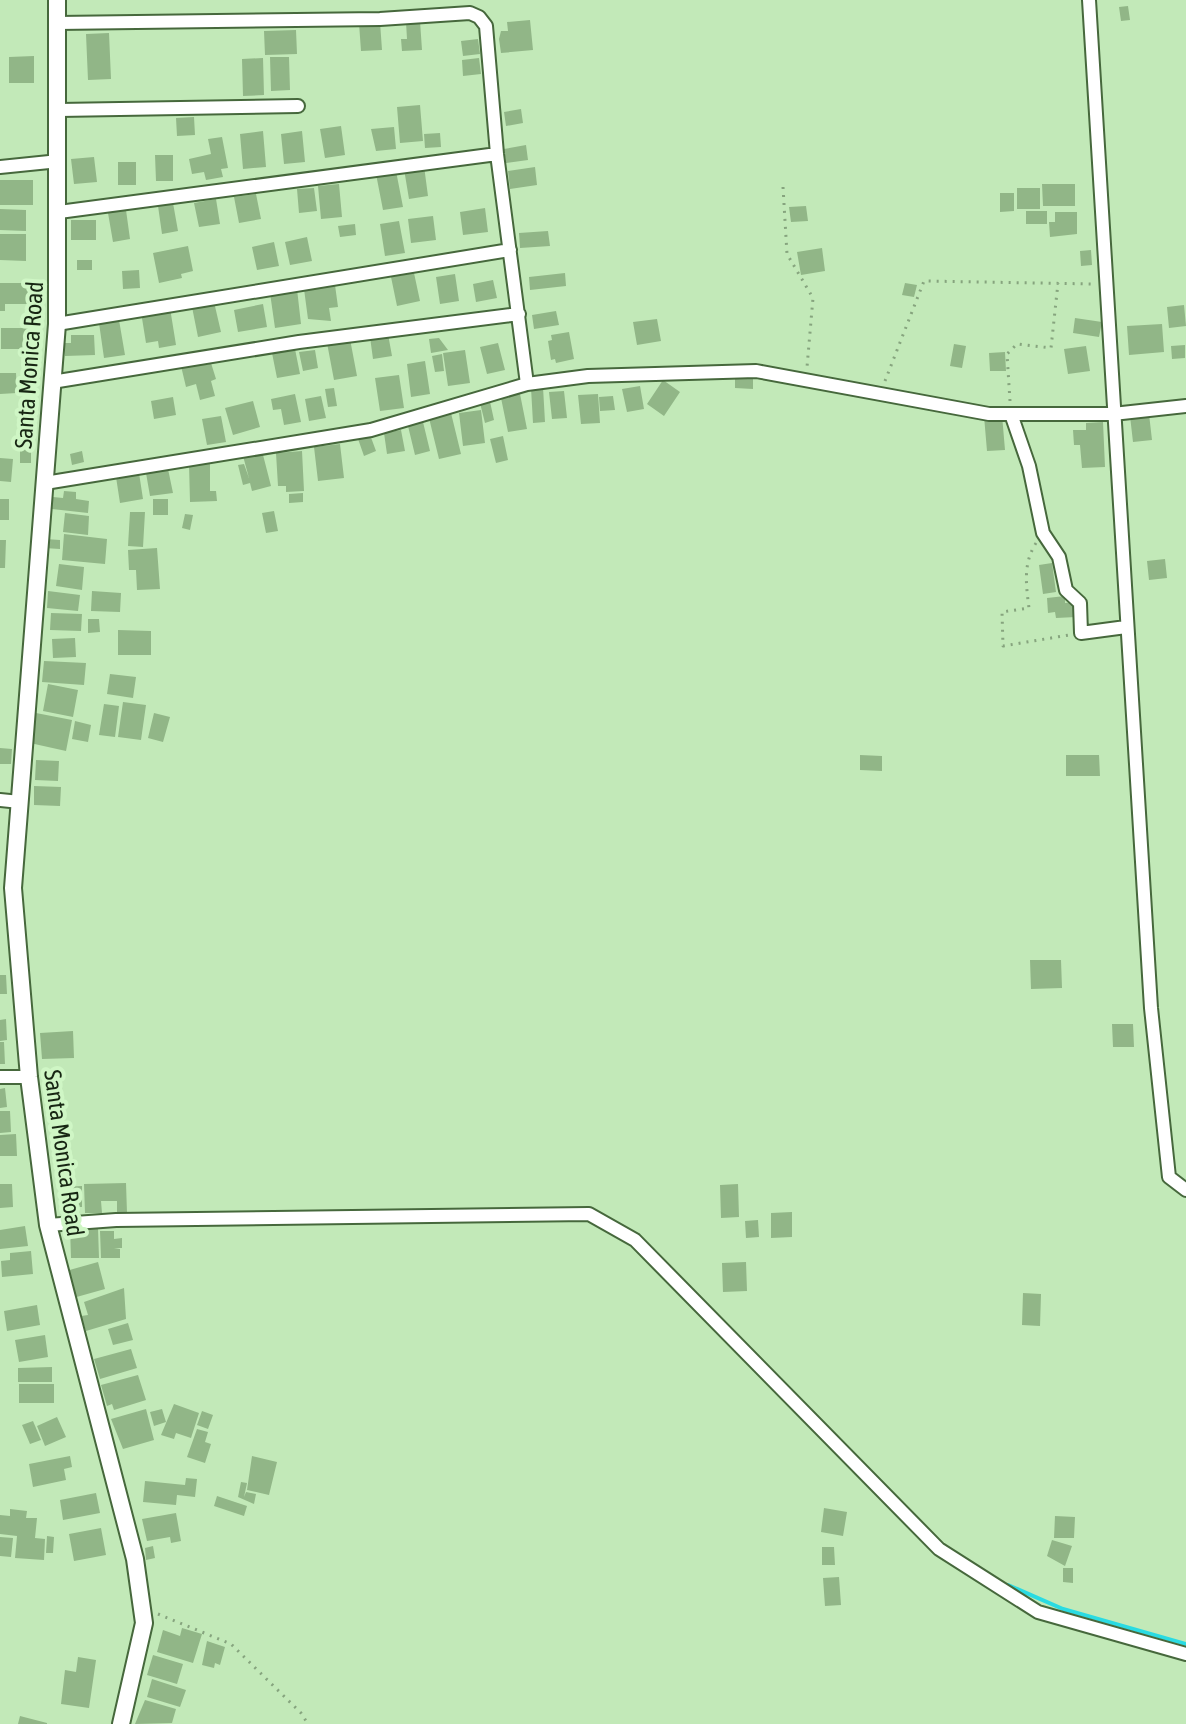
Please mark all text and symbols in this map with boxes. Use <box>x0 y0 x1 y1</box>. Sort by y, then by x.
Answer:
street label: Santa Monica Road <box>10 280 48 450</box>
street label: Santa Monica Road <box>39 1068 89 1238</box>

